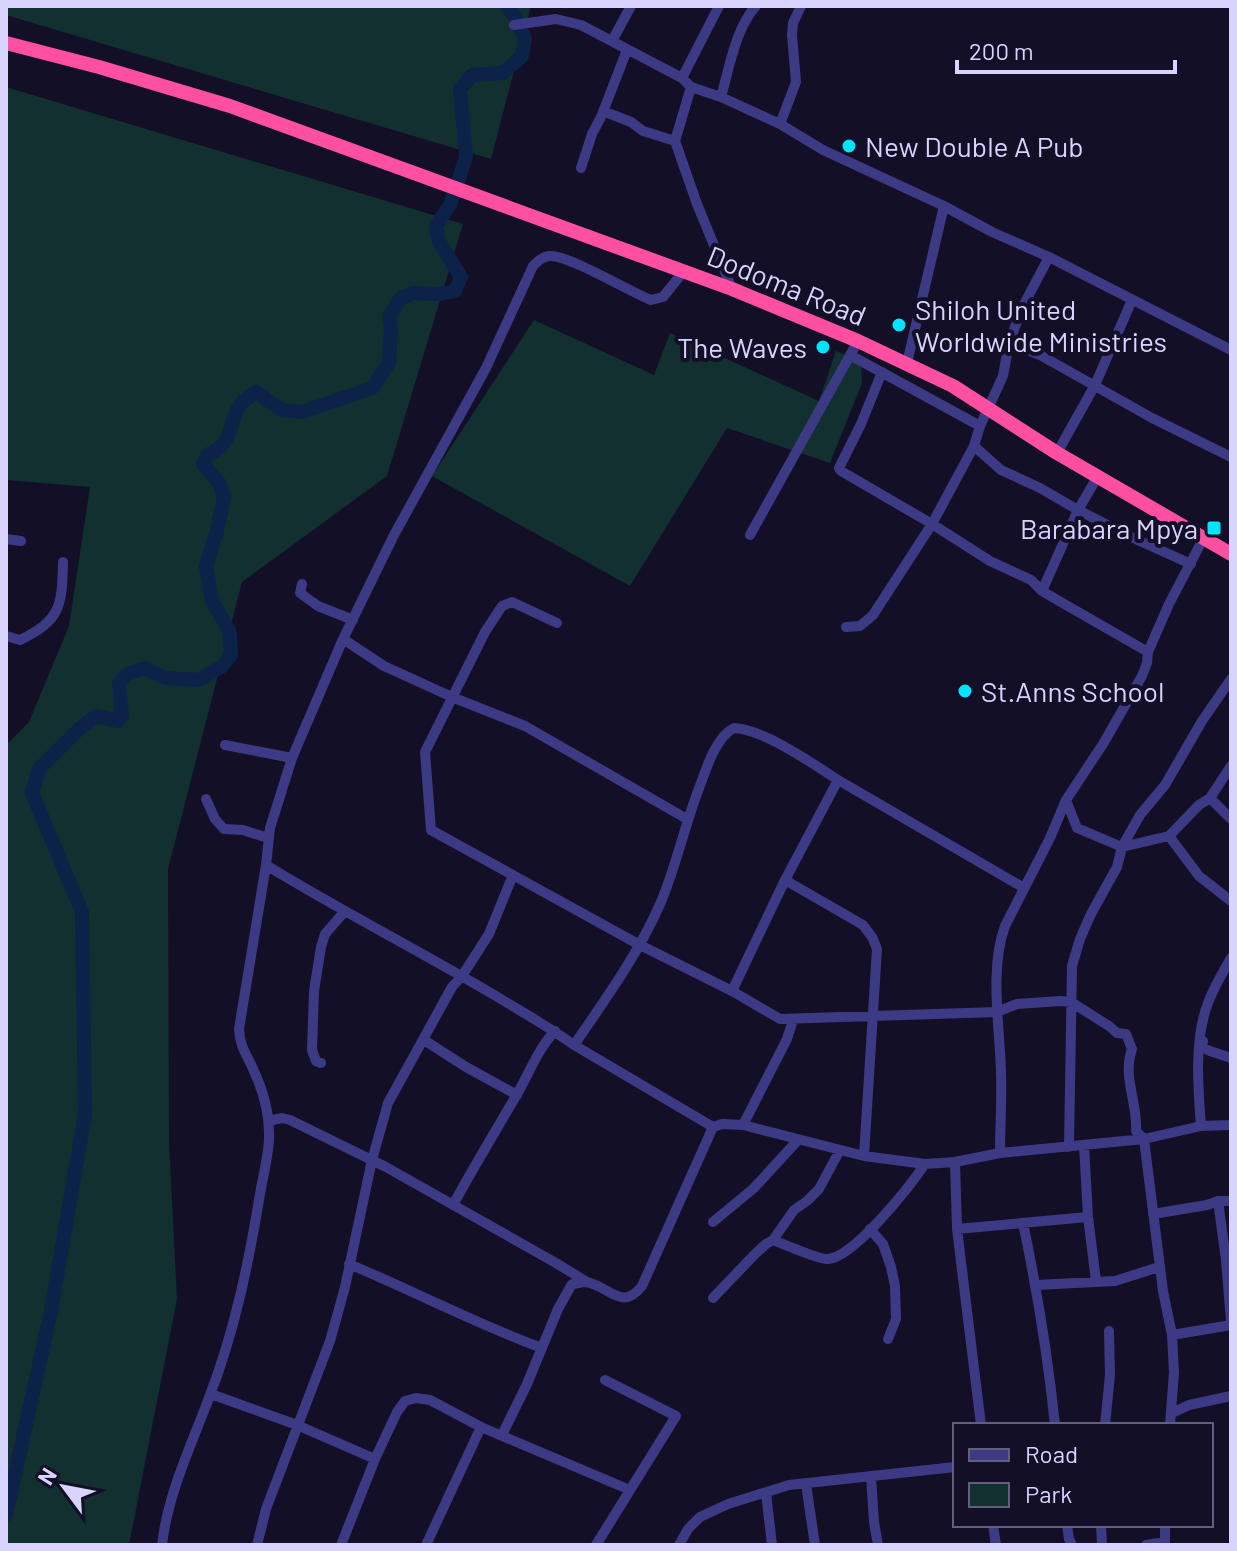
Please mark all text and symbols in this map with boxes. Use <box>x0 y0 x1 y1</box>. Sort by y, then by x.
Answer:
scale bar <box>957 24 1175 74</box>
text: 200 m <box>969 36 1034 65</box>
place label: New Double A Pub <box>865 129 1084 163</box>
marker: New Double A Pub <box>840 137 858 155</box>
street label: Dodoma Road <box>703 238 871 332</box>
place label: Shiloh United Worldwide Ministries <box>915 292 1167 358</box>
marker: Shiloh United Worldwide Ministries <box>890 316 908 334</box>
place label: The Waves <box>677 330 807 364</box>
marker: The Waves <box>814 338 832 356</box>
place label: Barabara Mpya <box>1020 511 1198 545</box>
marker: Barabara Mpya <box>1205 519 1223 537</box>
place label: St.Anns School <box>981 674 1164 708</box>
marker: St.Anns School <box>956 682 974 700</box>
legend <box>953 1423 1213 1527</box>
text: Road <box>1025 1439 1078 1468</box>
north arrow <box>24 1447 104 1527</box>
text: N <box>31 1463 61 1489</box>
text: Park <box>1025 1479 1072 1508</box>

